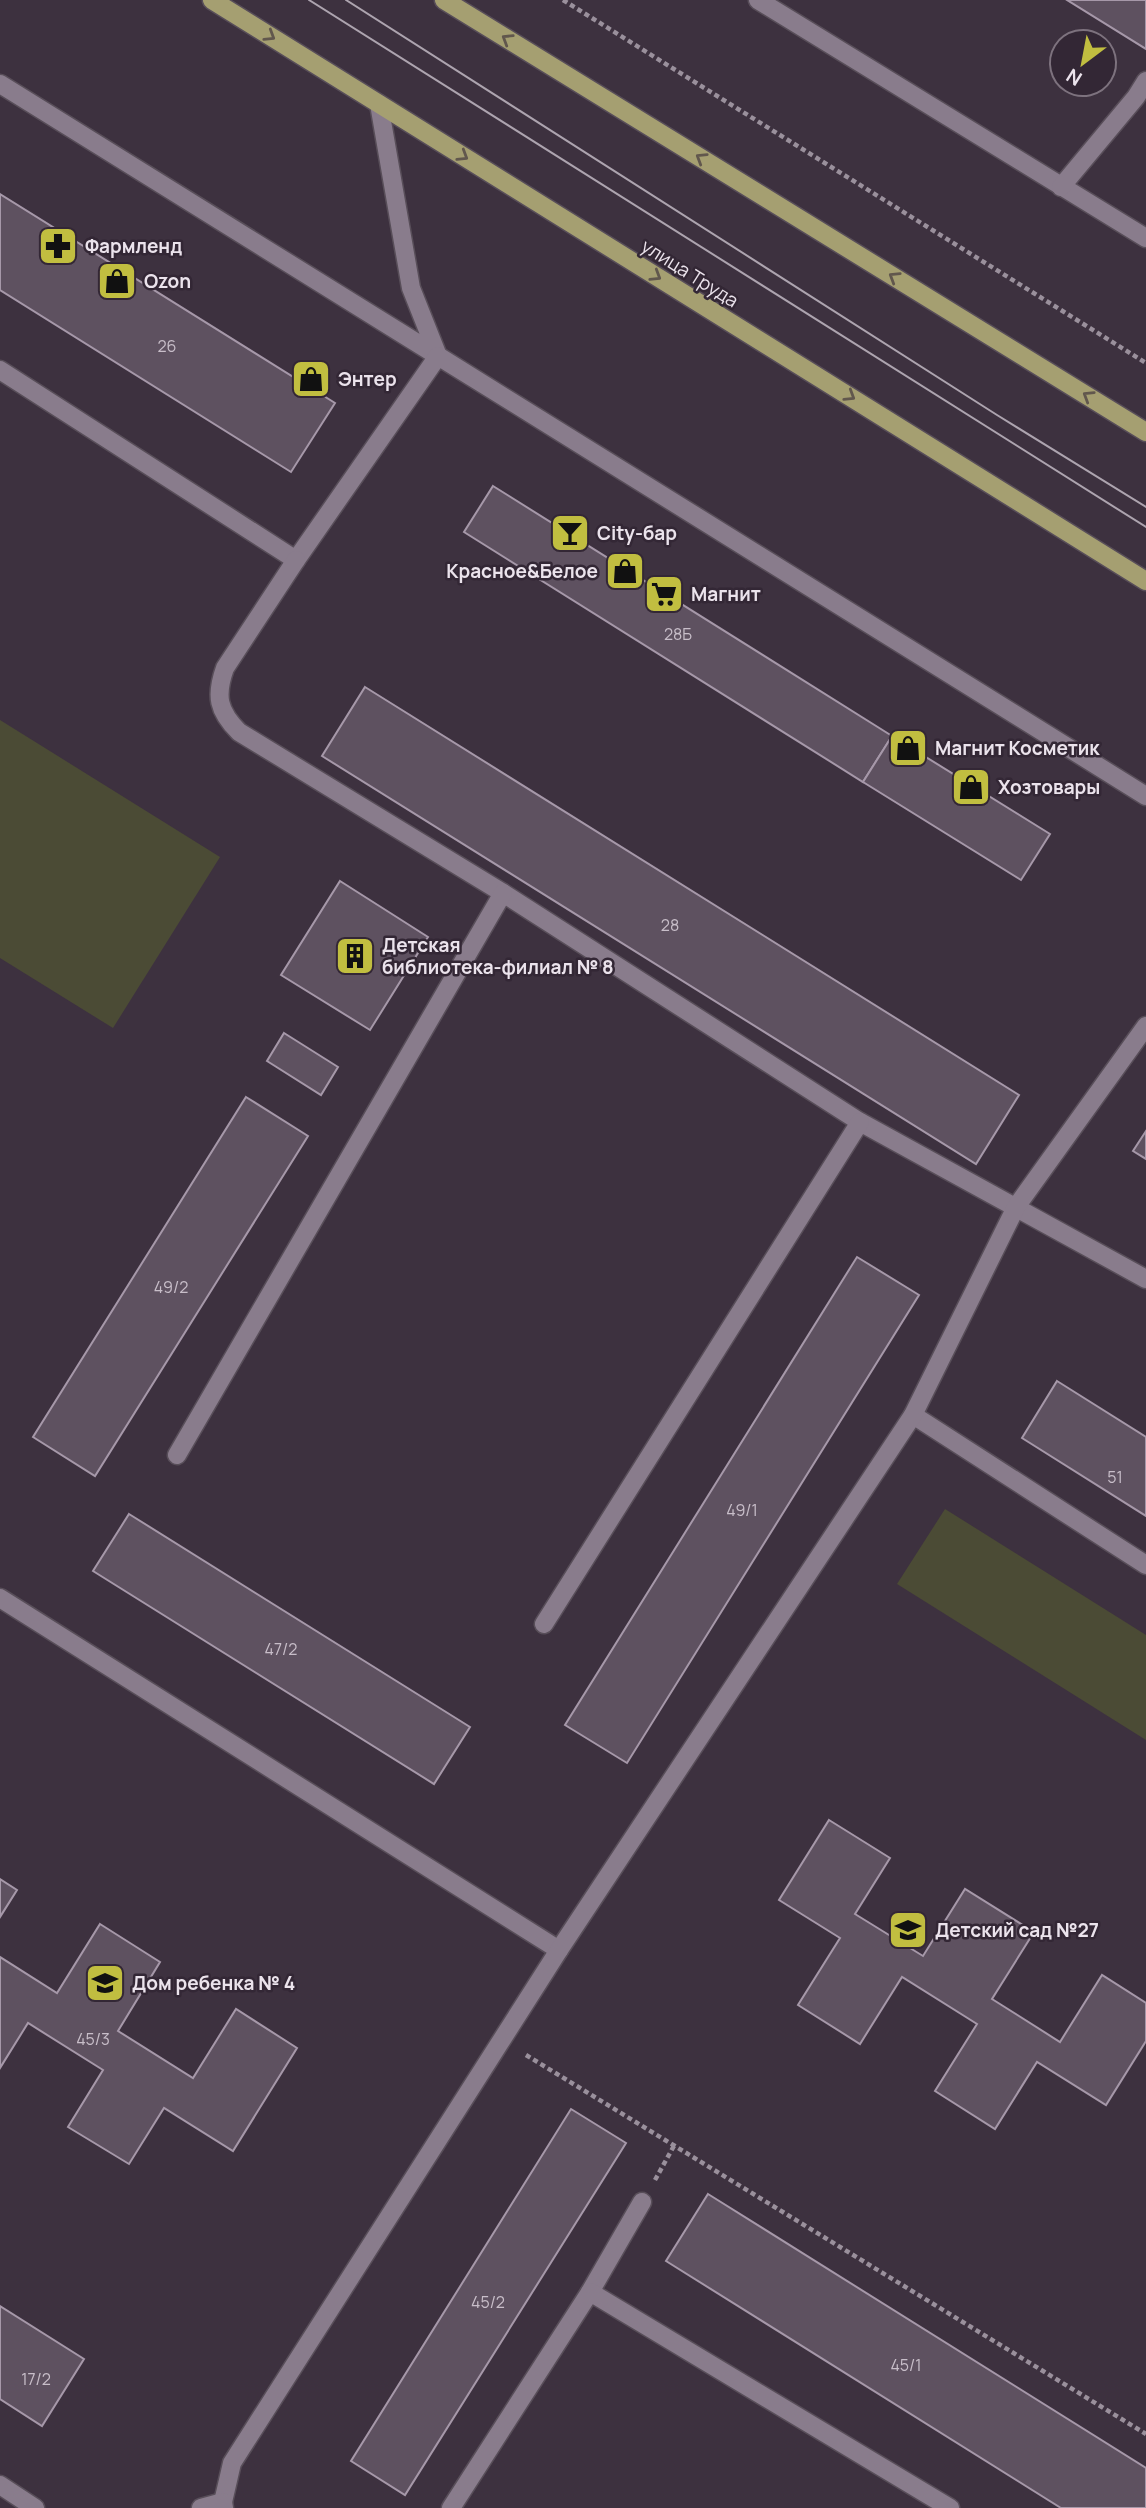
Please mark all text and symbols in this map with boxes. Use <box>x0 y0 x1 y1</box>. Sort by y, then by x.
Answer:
one-way arrow <box>262 28 275 41</box>
north arrow <box>1048 28 1118 98</box>
one-way arrow <box>501 34 514 47</box>
text: N <box>1061 63 1087 92</box>
one-way arrow <box>456 148 469 161</box>
one-way arrow <box>695 153 708 166</box>
pharmacy icon: Фармленд <box>37 225 79 267</box>
place label: Фармленд <box>85 233 182 259</box>
street label: улица Труда <box>636 233 744 313</box>
shop icon: Ozon <box>96 260 138 302</box>
place label: Ozon <box>144 268 191 294</box>
one-way arrow <box>649 268 662 281</box>
one-way arrow <box>889 273 902 286</box>
house number: 26 <box>157 335 177 357</box>
shop icon: Энтер <box>290 358 332 400</box>
place label: Энтер <box>338 366 397 392</box>
one-way arrow <box>842 388 855 401</box>
one-way arrow <box>1082 392 1095 405</box>
bar icon: City-бар <box>549 512 591 554</box>
place label: City-бар <box>597 520 677 546</box>
shop icon: Красное&Белое <box>604 550 646 592</box>
place label: Красное&Белое <box>446 558 598 584</box>
supermarket icon: Магнит <box>643 573 685 615</box>
place label: Магнит <box>691 581 761 607</box>
house number: 28Б <box>664 623 692 645</box>
shop icon: Магнит Косметик <box>887 727 929 769</box>
place label: Магнит Косметик <box>935 735 1100 761</box>
shop icon: Хозтовары <box>950 766 992 808</box>
place label: Хозтовары <box>998 774 1100 800</box>
house number: 28 <box>661 914 679 936</box>
place label: Детская библиотека-филиал № 8 <box>382 932 614 980</box>
building icon: Детская библиотека-филиал № 8 <box>334 935 376 977</box>
house number: 49/2 <box>154 1276 188 1298</box>
house number: 51 <box>1107 1466 1123 1488</box>
house number: 49/1 <box>726 1499 758 1521</box>
house number: 47/2 <box>265 1638 297 1660</box>
school or university icon: Детский сад №27 <box>887 1909 929 1951</box>
place label: Детский сад №27 <box>935 1917 1099 1943</box>
school or university icon: Дом ребенка № 4 <box>84 1962 126 2004</box>
place label: Дом ребенка № 4 <box>132 1970 295 1996</box>
house number: 45/3 <box>76 2028 110 2050</box>
house number: 45/2 <box>471 2291 505 2313</box>
house number: 45/1 <box>890 2354 922 2376</box>
house number: 17/2 <box>21 2368 51 2390</box>

